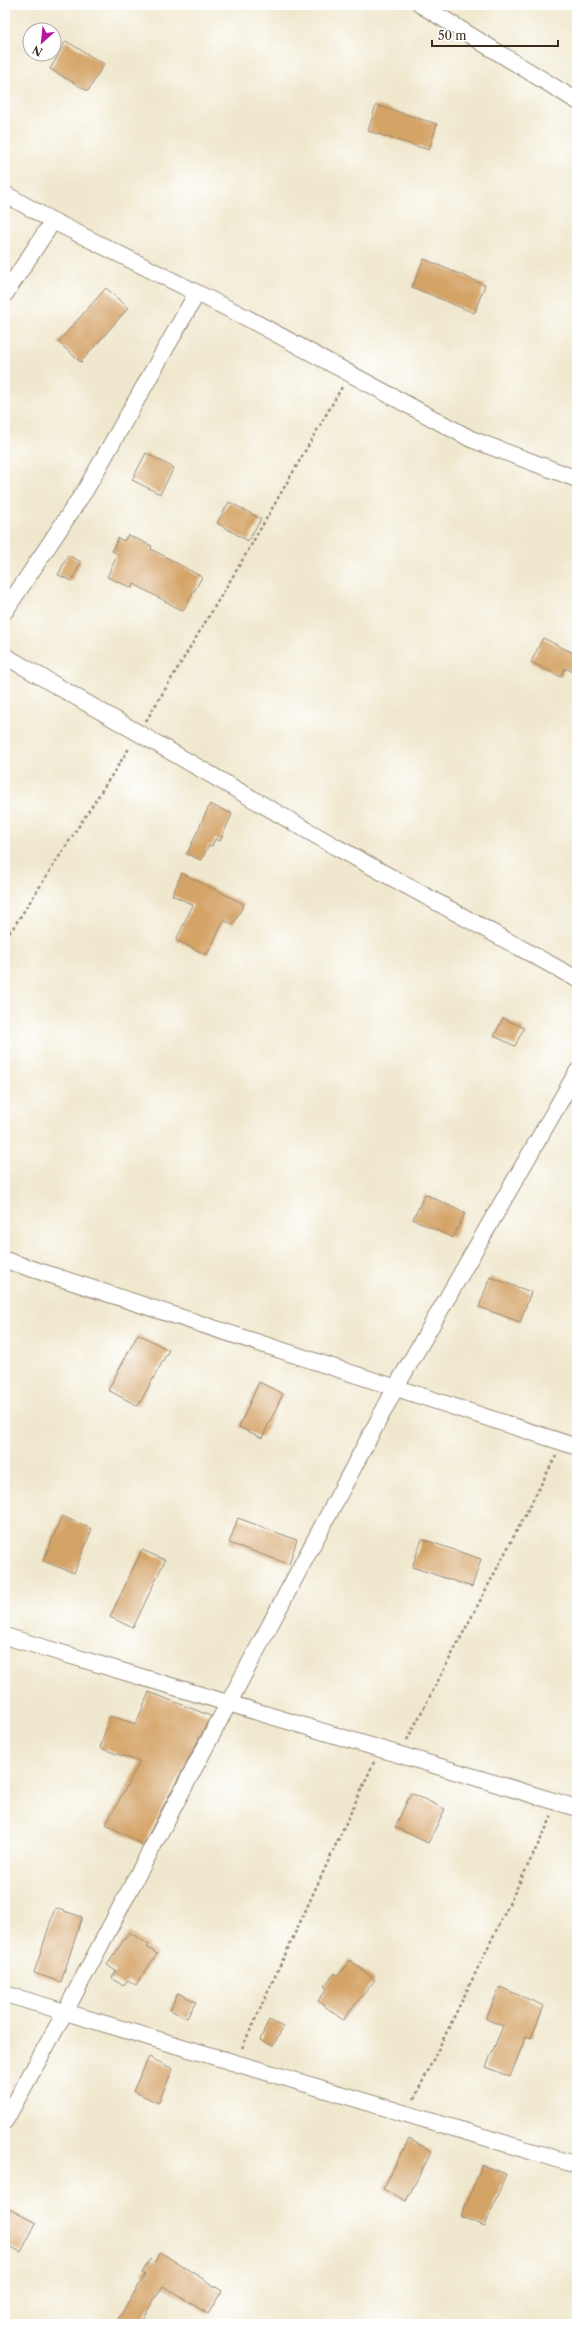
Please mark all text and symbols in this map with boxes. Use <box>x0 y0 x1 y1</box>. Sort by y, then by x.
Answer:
north arrow <box>22 22 62 62</box>
scale bar <box>432 22 558 48</box>
text: 50 m <box>438 28 467 43</box>
text: N <box>30 42 45 59</box>

